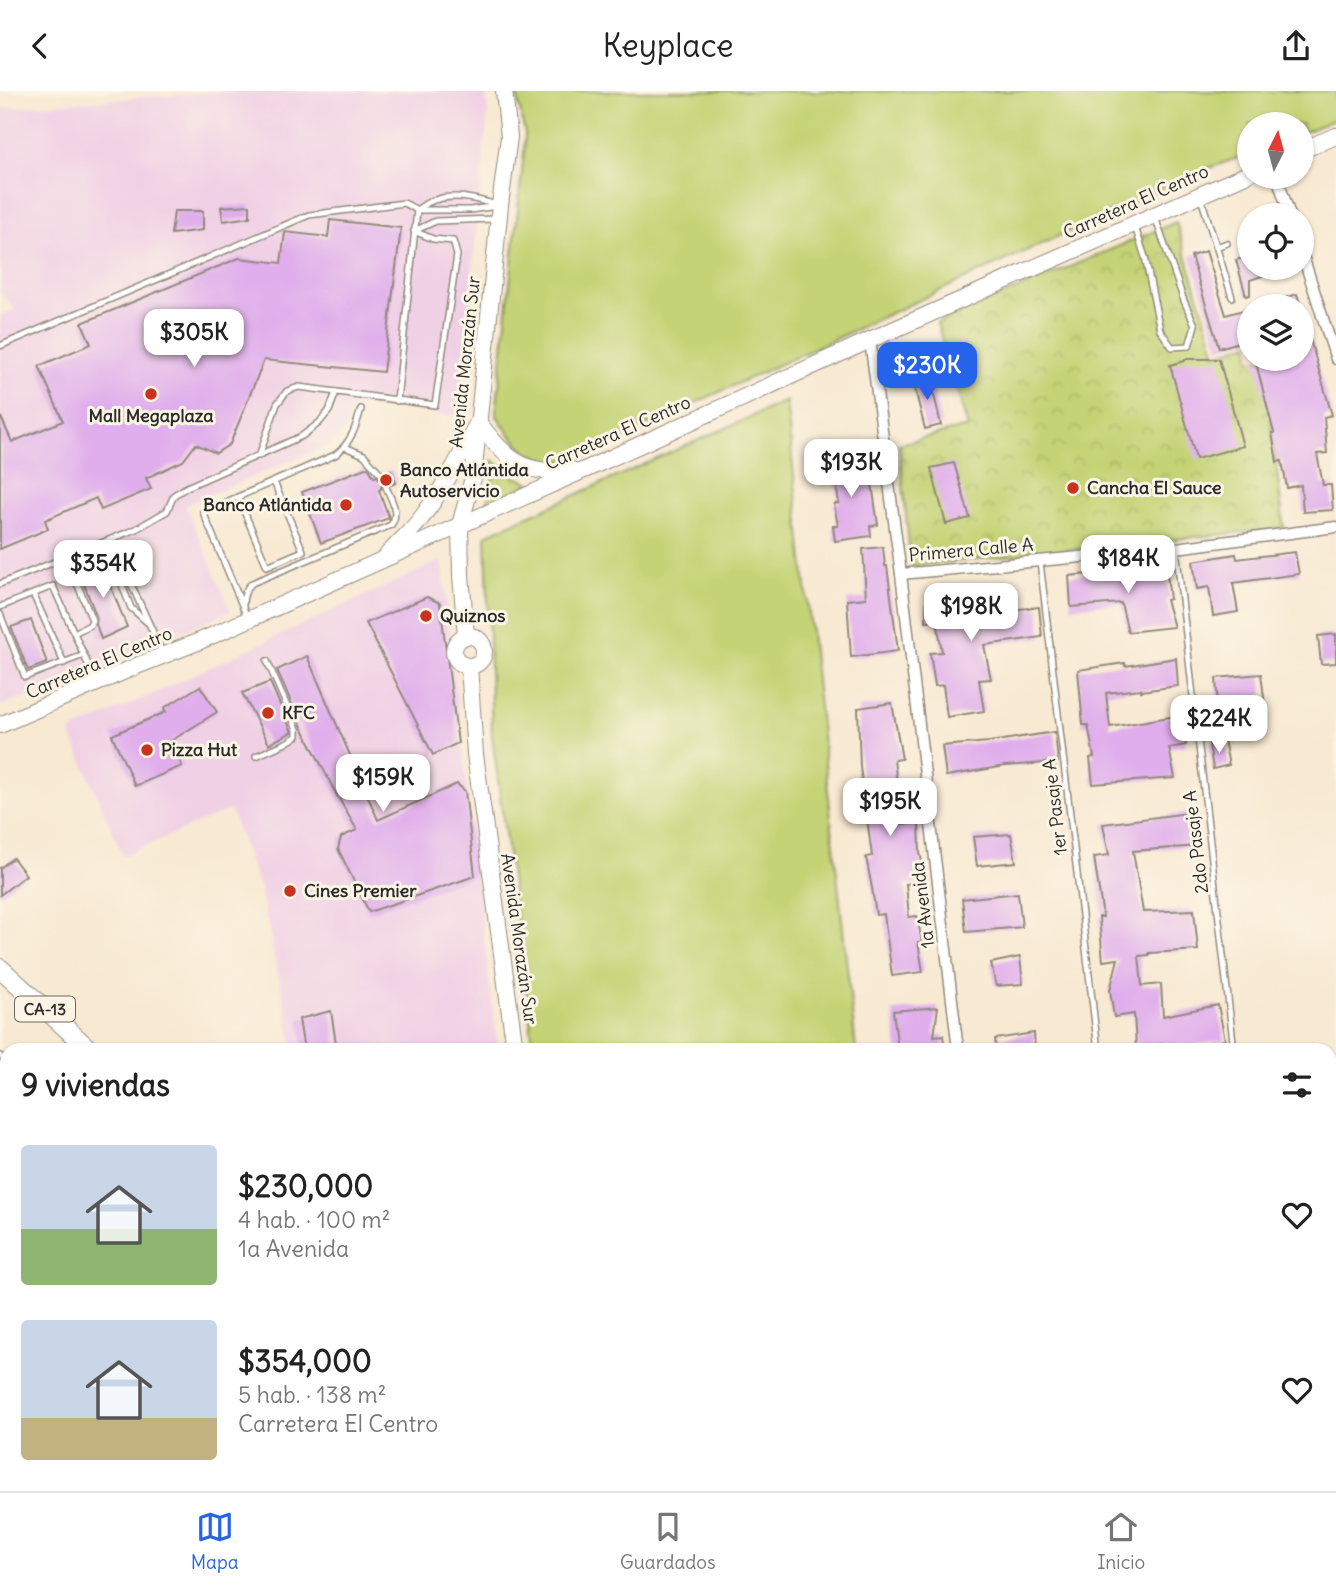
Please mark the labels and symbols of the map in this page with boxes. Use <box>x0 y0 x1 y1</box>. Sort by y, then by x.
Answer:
north arrow <box>1237 112 1314 189</box>
street label: Carretera El Centro <box>1060 159 1212 244</box>
street label: Avenida Morazán Sur <box>444 274 485 449</box>
pin: $305K <box>145 309 243 369</box>
pin: $230K <box>878 343 976 402</box>
marker: Mall Megaplaza <box>143 386 159 402</box>
street label: Carretera El Centro <box>542 390 694 475</box>
place label: Mall Megaplaza <box>89 404 213 427</box>
pin: $193K <box>802 439 900 499</box>
place label: Banco Atlántida Autoservicio <box>400 458 529 502</box>
marker: Banco Atlántida Autoservicio <box>378 472 394 488</box>
place label: Cancha El Sauce <box>1087 476 1222 499</box>
marker: Cancha El Sauce <box>1065 480 1081 496</box>
place label: Banco Atlántida <box>203 493 332 516</box>
marker: Banco Atlántida <box>338 497 354 513</box>
street label: Primera Calle A <box>908 533 1034 566</box>
pin: $184K <box>1079 535 1177 595</box>
pin: $354K <box>54 540 152 600</box>
pin: $198K <box>922 583 1020 643</box>
place label: Quiznos <box>440 604 505 627</box>
marker: Quiznos <box>418 608 434 624</box>
street label: Carretera El Centro <box>22 621 175 704</box>
pin: $224K <box>1170 695 1268 755</box>
place label: KFC <box>282 701 315 724</box>
marker: KFC <box>260 705 276 721</box>
place label: Pizza Hut <box>161 738 238 761</box>
marker: Pizza Hut <box>139 742 155 758</box>
pin: $159K <box>334 755 432 814</box>
street label: 1er Pasaje A <box>1037 757 1072 857</box>
pin: $195K <box>841 779 939 838</box>
street label: 2do Pasaje A <box>1178 789 1213 895</box>
street label: Avenida Morazán Sur <box>496 852 543 1027</box>
street label: 1a Avenida <box>906 861 939 950</box>
place label: Cines Premier <box>304 879 417 902</box>
marker: Cines Premier <box>282 883 298 899</box>
road number: CA-13 <box>15 997 75 1021</box>

